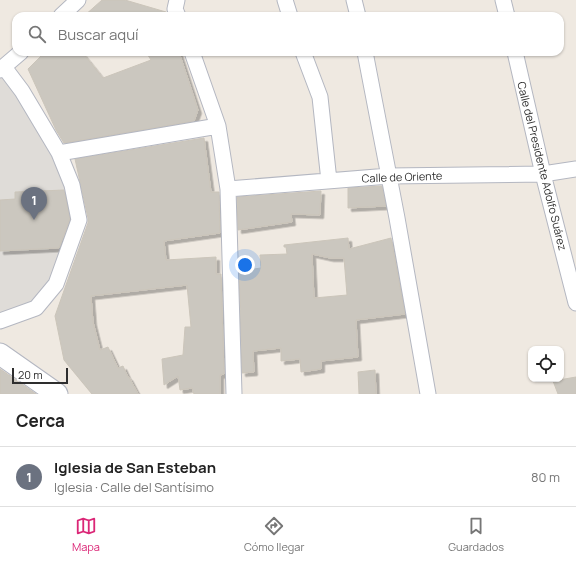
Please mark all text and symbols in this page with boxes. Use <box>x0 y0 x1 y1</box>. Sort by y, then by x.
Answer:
search box <box>12 12 564 56</box>
icon: search <box>26 23 48 45</box>
text: Buscar aquí <box>58 24 139 45</box>
street label: Calle del Presidente Adolfo Suárez <box>514 80 571 252</box>
street label: Calle de Oriente <box>361 168 443 185</box>
pin: 1 <box>21 187 47 220</box>
your location <box>235 255 255 275</box>
map controls <box>528 346 564 382</box>
button: locate <box>528 346 564 382</box>
scale bar <box>12 366 68 385</box>
text: 20 m <box>18 367 43 382</box>
text: Cerca <box>16 409 65 432</box>
text: Iglesia de San Esteban <box>54 457 216 478</box>
text: 1 <box>26 468 32 486</box>
text: 80 m <box>531 468 560 486</box>
text: Iglesia · Calle del Santísimo <box>54 478 214 496</box>
tab: Mapa <box>72 515 100 554</box>
tab: Cómo llegar <box>244 515 304 554</box>
tab: Guardados <box>448 515 504 554</box>

